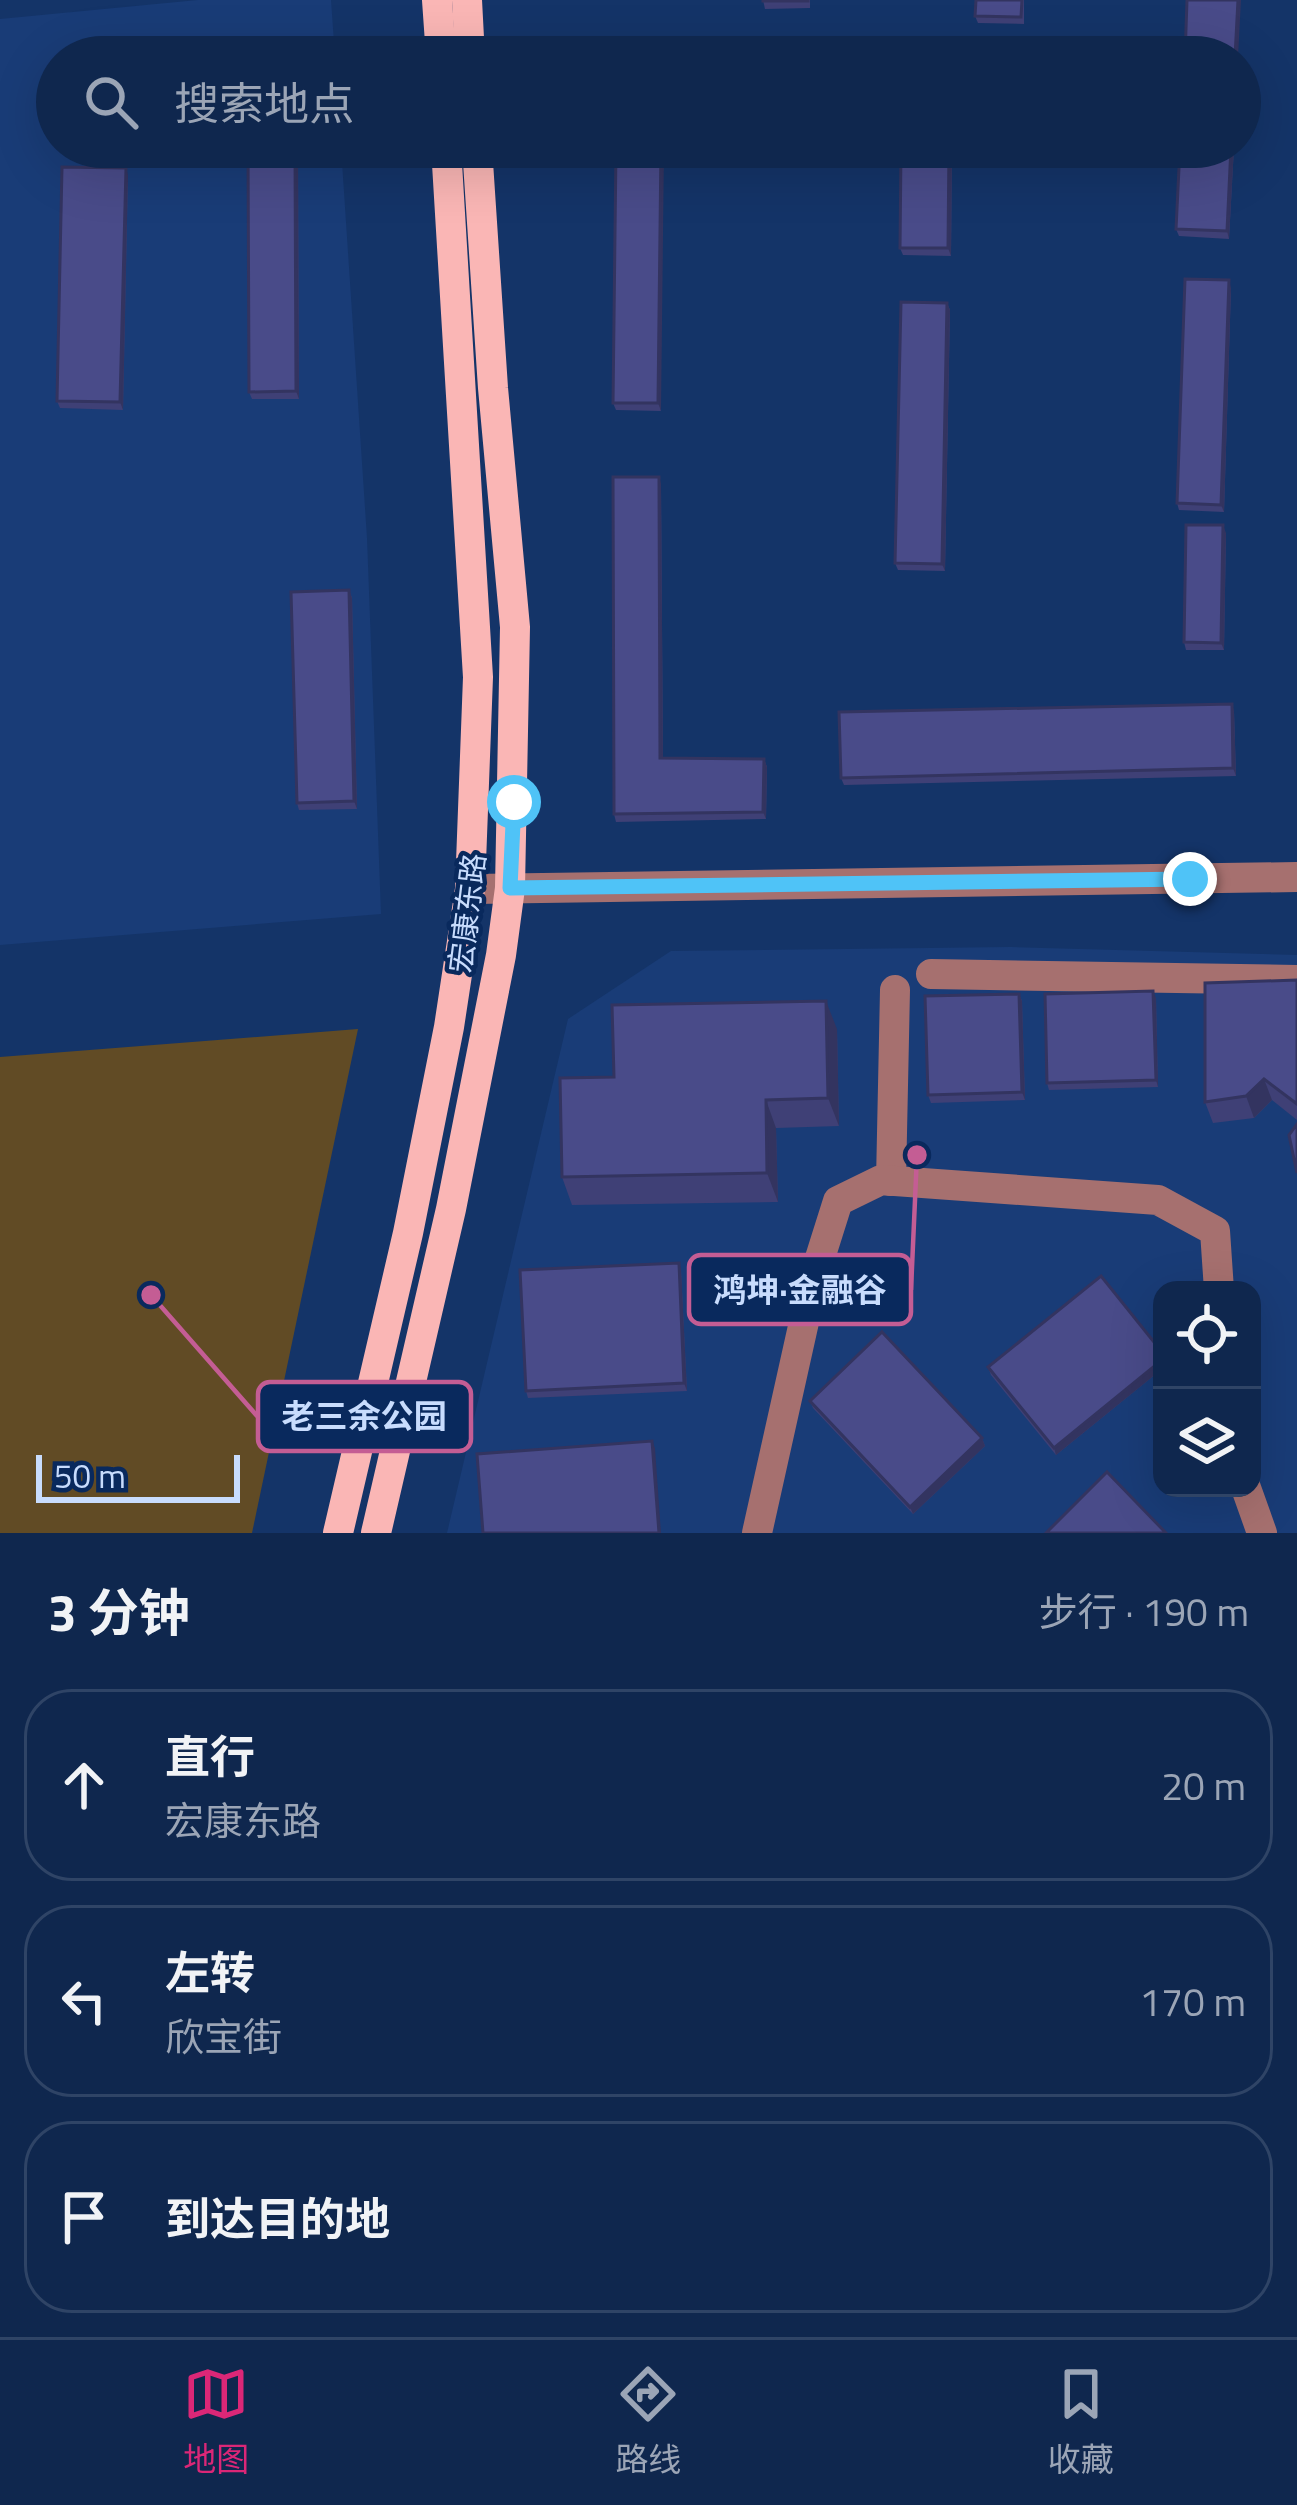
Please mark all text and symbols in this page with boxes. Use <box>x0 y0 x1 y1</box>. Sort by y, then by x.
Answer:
search box <box>36 36 1261 168</box>
icon: search <box>78 69 144 135</box>
text: 搜索地点 <box>174 69 354 137</box>
route start <box>487 775 541 829</box>
street label: 宏康东路 <box>437 851 497 975</box>
route end <box>1163 852 1217 906</box>
callout: 鸿坤·金融谷 <box>689 1255 911 1324</box>
text: 鸿坤·金融谷 <box>713 1265 887 1315</box>
map controls <box>1153 1281 1261 1497</box>
button: locate <box>1153 1281 1261 1389</box>
callout: 老三余公园 <box>258 1382 471 1451</box>
button: layers <box>1153 1389 1261 1497</box>
text: 老三余公园 <box>282 1391 447 1441</box>
scale bar <box>36 1449 240 1502</box>
text: 50 m <box>54 1451 126 1501</box>
text: 3 分钟 <box>48 1573 190 1651</box>
text: 步行 · 190 m <box>1039 1582 1249 1641</box>
text: 直行 <box>165 1722 255 1790</box>
icon: ahead <box>51 1752 117 1818</box>
text: 20 m <box>1161 1756 1246 1815</box>
text: 宏康东路 <box>165 1791 321 1850</box>
text: 左转 <box>165 1938 255 2006</box>
icon: left <box>51 1968 117 2034</box>
text: 170 m <box>1139 1972 1246 2031</box>
text: 欣宝街 <box>165 2007 282 2066</box>
icon: arrive <box>51 2184 117 2250</box>
text: 到达目的地 <box>165 2184 390 2252</box>
tab: 地图 <box>183 2361 249 2484</box>
tab: 路线 <box>615 2361 681 2484</box>
tab: 收藏 <box>1048 2361 1114 2484</box>

